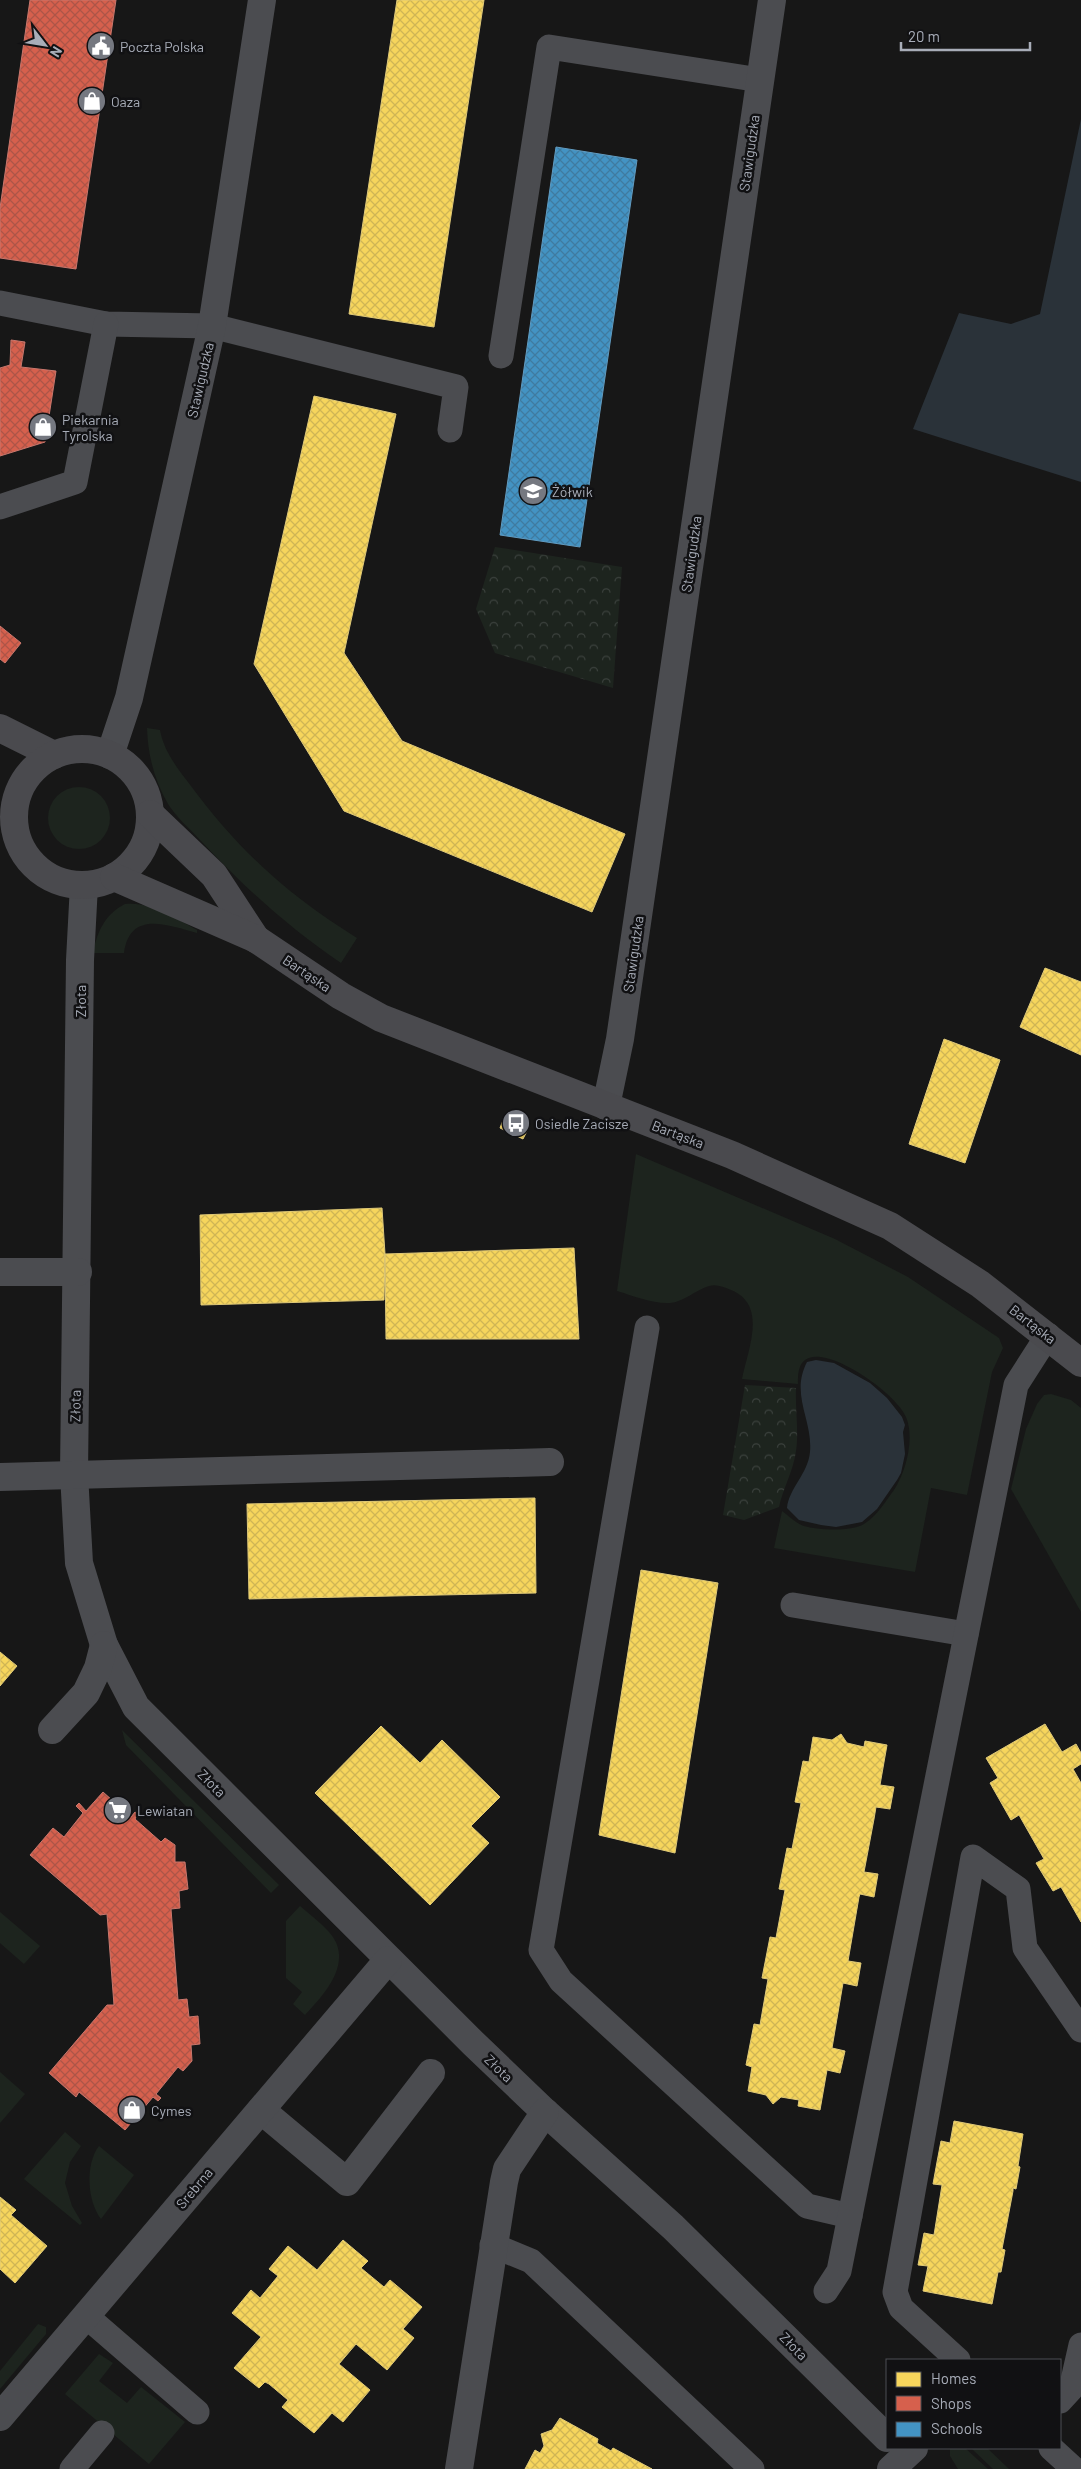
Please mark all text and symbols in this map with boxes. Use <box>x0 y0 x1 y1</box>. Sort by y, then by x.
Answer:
north arrow <box>20 20 70 70</box>
scale bar <box>901 20 1030 52</box>
text: 20 m <box>908 27 940 45</box>
public building icon: Poczta Polska <box>86 31 116 61</box>
place label: Poczta Polska <box>120 38 204 55</box>
text: N <box>47 44 66 60</box>
shop icon: Oaza <box>77 86 107 116</box>
place label: Oaza <box>111 93 140 110</box>
street label: Stawigudzka <box>735 114 763 192</box>
street label: Stawigudzka <box>183 341 217 419</box>
place label: Piekarnia Tyrolska <box>62 411 119 444</box>
shop icon: Piekarnia Tyrolska <box>28 412 58 442</box>
school or university icon: Żółwik <box>518 476 548 506</box>
place label: Żółwik <box>552 483 593 500</box>
street label: Stawigudzka <box>677 515 705 593</box>
street label: Stawigudzka <box>619 915 647 993</box>
street label: Bartąska <box>280 951 334 995</box>
street label: Złota <box>72 985 89 1017</box>
bus stop icon: Osiedle Zacisze <box>501 1108 531 1138</box>
place label: Osiedle Zacisze <box>535 1115 629 1132</box>
street label: Bartąska <box>650 1116 706 1152</box>
street label: Bartąska <box>1006 1301 1060 1347</box>
street label: Złota <box>66 1390 84 1422</box>
street label: Złota <box>195 1766 229 1800</box>
supermarket icon: Lewiatan <box>103 1795 133 1825</box>
place label: Lewiatan <box>137 1802 193 1819</box>
street label: Złota <box>481 2051 517 2085</box>
shop icon: Cymes <box>117 2095 147 2125</box>
place label: Cymes <box>151 2102 192 2119</box>
street label: Srebrna <box>172 2164 216 2212</box>
street label: Złota <box>777 2329 811 2363</box>
legend <box>886 2359 1061 2449</box>
text: Homes <box>931 2369 976 2387</box>
text: Shops <box>931 2394 971 2412</box>
text: Schools <box>931 2419 983 2437</box>

